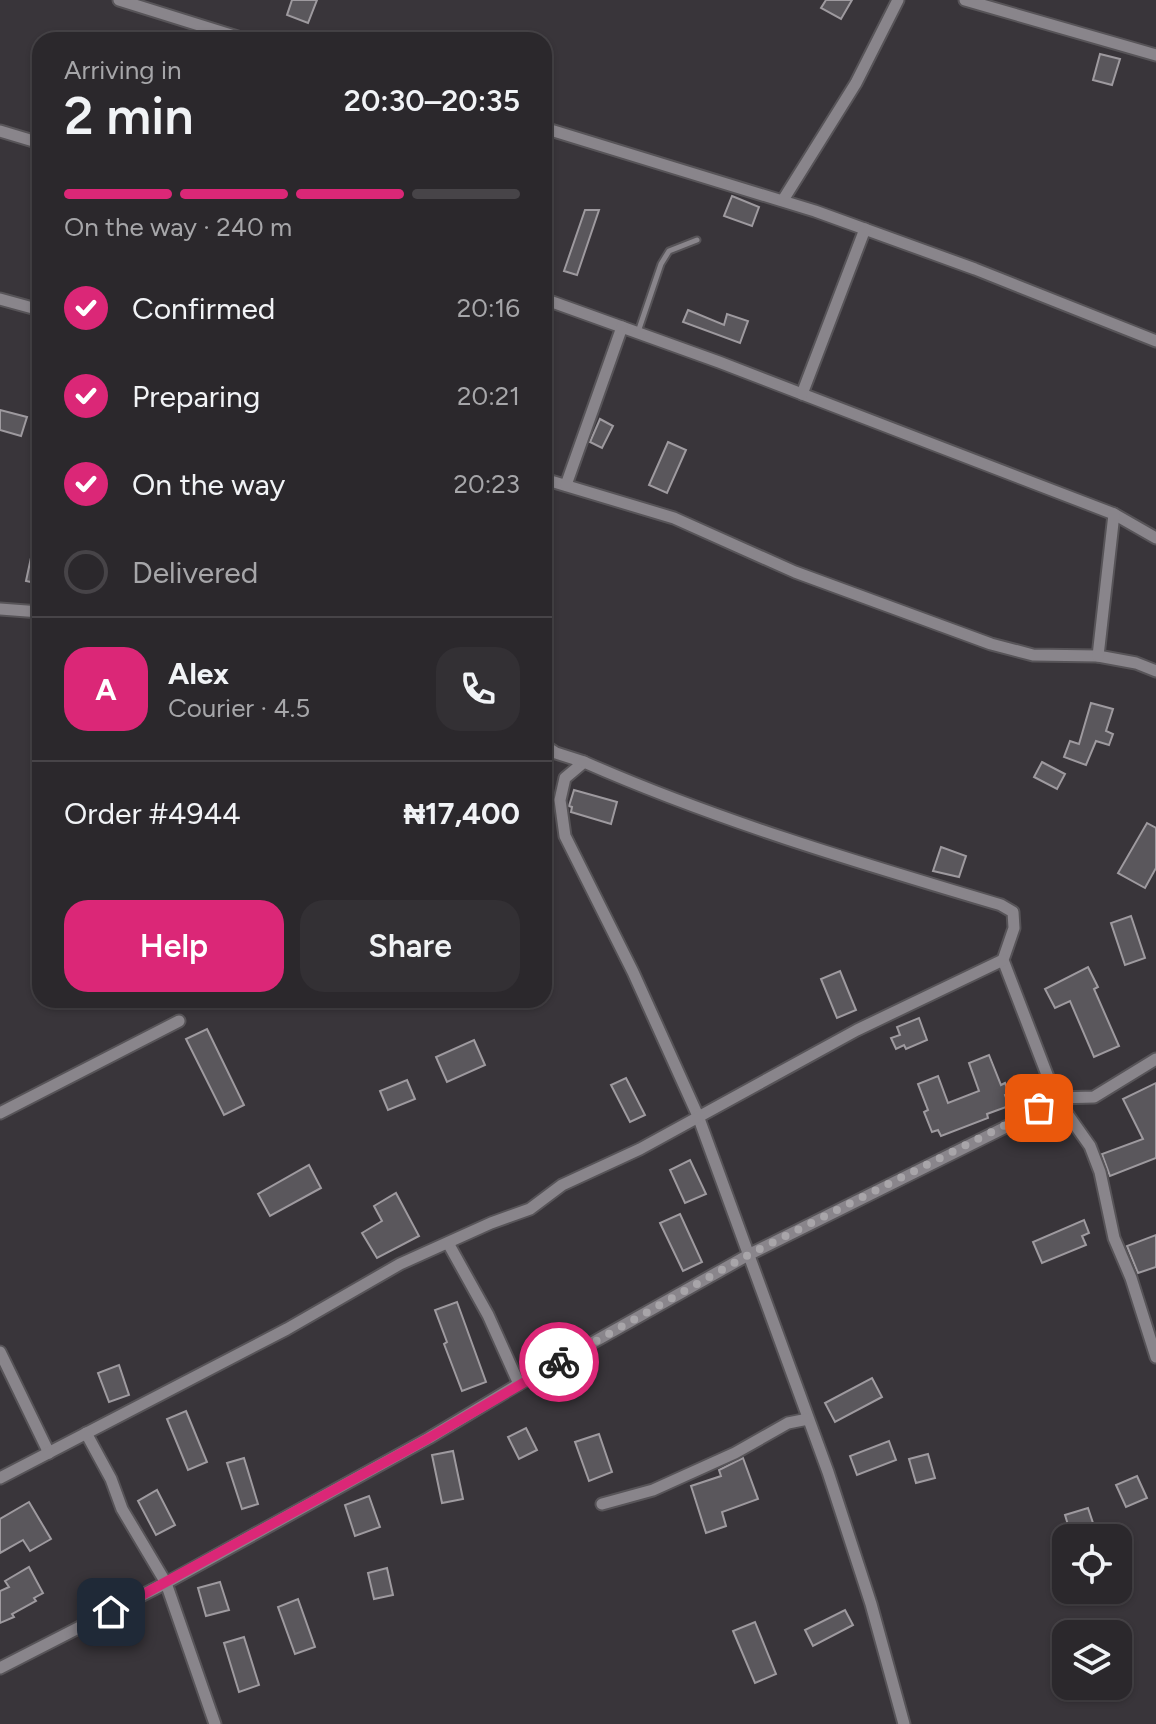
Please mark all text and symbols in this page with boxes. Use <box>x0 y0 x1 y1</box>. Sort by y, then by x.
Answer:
text: Arriving in <box>64 54 182 86</box>
text: 20:30–20:35 <box>344 82 520 119</box>
text: 2 min <box>64 85 193 147</box>
text: On the way · 240 m <box>64 211 292 243</box>
icon: check <box>64 286 108 330</box>
text: Confirmed <box>132 290 275 327</box>
text: 20:16 <box>457 292 520 324</box>
icon: check <box>64 374 108 418</box>
text: Preparing <box>132 378 260 415</box>
text: 20:21 <box>457 380 520 412</box>
icon: check <box>64 462 108 506</box>
text: On the way <box>132 466 285 503</box>
text: 20:23 <box>454 468 520 500</box>
text: Delivered <box>132 554 258 591</box>
button: phone <box>436 647 520 731</box>
text: Alex <box>168 655 229 692</box>
text: A <box>95 671 117 708</box>
text: Courier · 4.5 <box>168 692 310 724</box>
text: Order #4944 <box>64 795 241 832</box>
text: ₦17,400 <box>403 795 520 832</box>
button: Help <box>64 900 284 992</box>
button: Share <box>300 900 520 992</box>
pin <box>1005 1074 1073 1142</box>
icon: bag <box>1017 1086 1061 1130</box>
courier <box>519 1322 599 1402</box>
icon: bike <box>537 1340 581 1384</box>
map controls <box>1052 1524 1132 1700</box>
button: locate <box>1052 1524 1132 1604</box>
pin <box>77 1578 145 1646</box>
icon: home <box>89 1590 133 1634</box>
button: layers <box>1052 1620 1132 1700</box>

